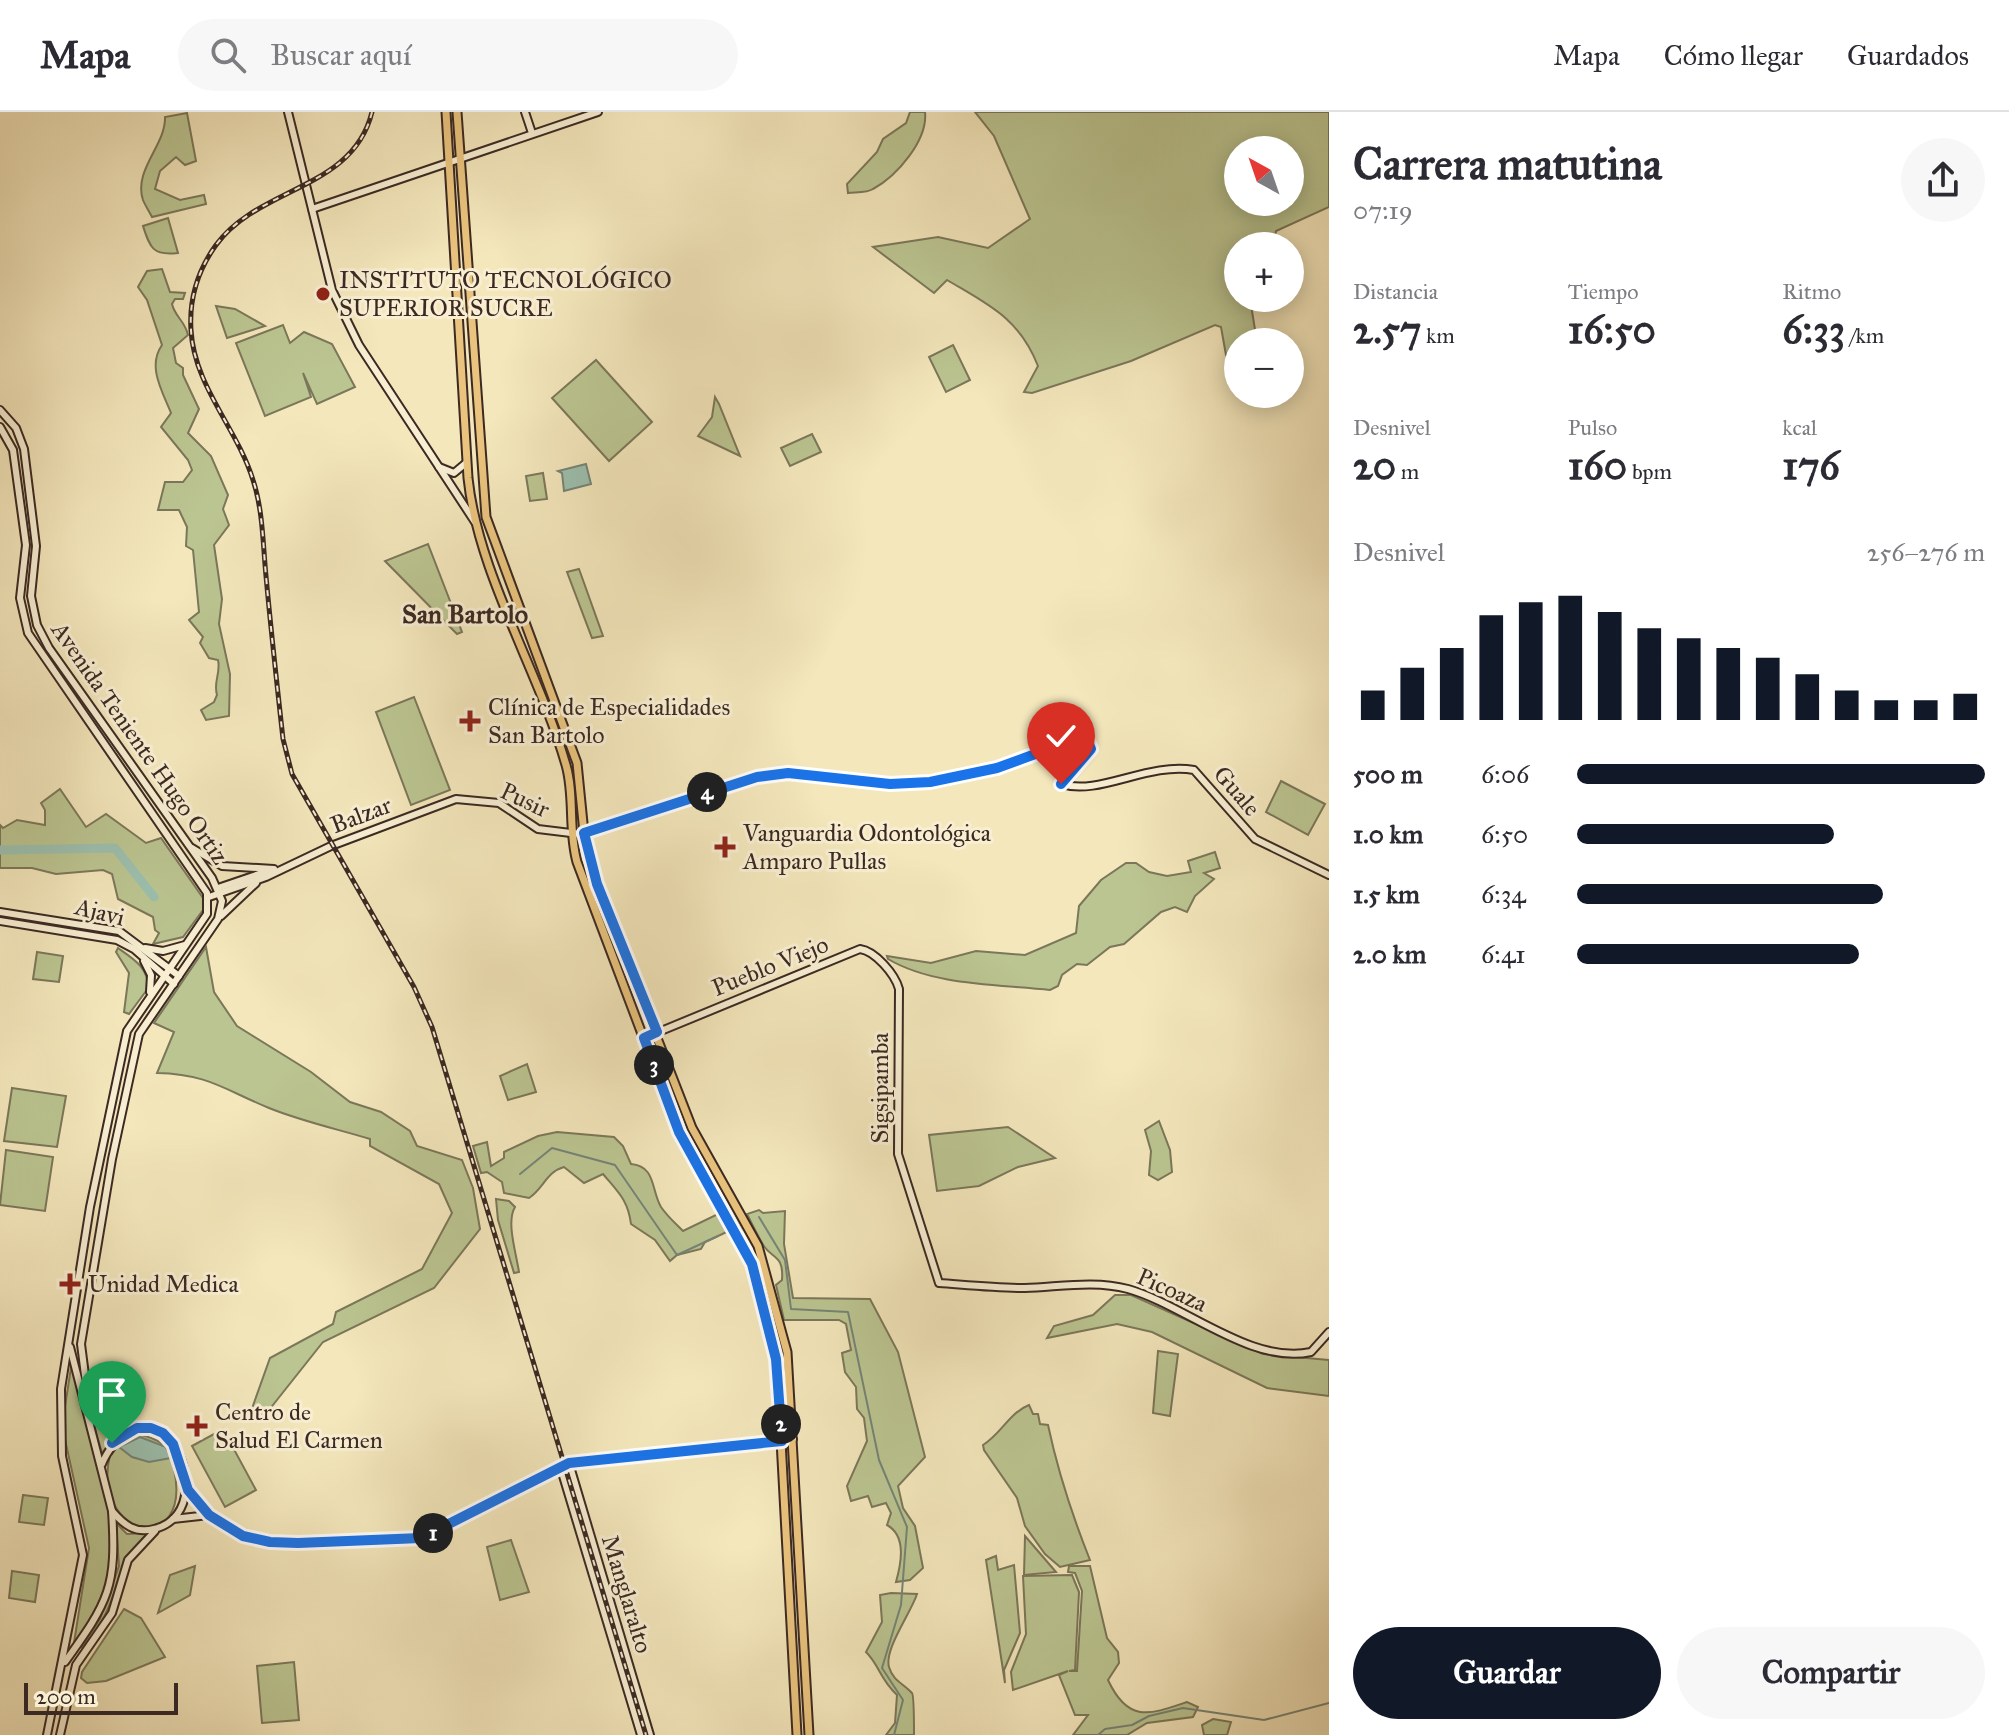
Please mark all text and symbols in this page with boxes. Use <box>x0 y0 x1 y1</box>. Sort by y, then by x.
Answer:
search box <box>178 19 738 91</box>
text: Mapa <box>40 32 130 78</box>
icon: search <box>206 33 250 77</box>
text: Buscar aquí <box>270 37 411 73</box>
text: Mapa <box>1553 38 1620 73</box>
text: Cómo llegar <box>1664 38 1803 73</box>
text: Guardados <box>1847 38 1969 73</box>
north arrow <box>1224 136 1304 216</box>
map controls <box>1224 136 1304 408</box>
text: Carrera matutina <box>1353 137 1662 191</box>
button: share <box>1901 138 1985 222</box>
text: 07:19 <box>1353 194 1413 226</box>
button: + <box>1224 232 1304 312</box>
place label: INSTITUTO TECNOLÓGICO SUPERIOR SUCRE <box>339 265 672 323</box>
text: Distancia <box>1353 278 1438 305</box>
text: Tiempo <box>1568 278 1639 305</box>
text: Ritmo <box>1782 278 1841 305</box>
marker: INSTITUTO TECNOLÓGICO SUPERIOR SUCRE <box>314 285 332 303</box>
text: 2.57 <box>1353 305 1421 354</box>
text: 16:50 <box>1568 305 1656 354</box>
text: 6:33 <box>1782 305 1845 354</box>
text: km <box>1421 322 1455 349</box>
text: /km <box>1845 322 1884 349</box>
button: − <box>1224 328 1304 408</box>
text: Desnivel <box>1353 414 1431 441</box>
text: Pulso <box>1568 414 1617 441</box>
text: kcal <box>1782 414 1817 441</box>
text: 20 <box>1353 441 1396 490</box>
text: 160 <box>1568 441 1627 490</box>
text: 176 <box>1782 441 1840 490</box>
text: m <box>1396 458 1419 485</box>
text: bpm <box>1627 458 1672 485</box>
text: Desnivel <box>1353 536 1445 568</box>
text: 256–276 m <box>1867 536 1985 568</box>
district label: San Bartolo <box>402 598 528 630</box>
street label: Avenida Teniente Hugo Ortiz <box>44 615 235 870</box>
place label: Clínica de Especialidades San Bartolo <box>488 692 730 750</box>
pin <box>1027 702 1095 784</box>
marker: Clínica de Especialidades San Bartolo <box>459 710 481 732</box>
icon: check <box>1039 714 1083 758</box>
text: 500 m <box>1353 758 1423 790</box>
text: 6:06 <box>1481 758 1529 790</box>
street label: Guale <box>1207 760 1267 822</box>
pin: 4 <box>687 772 727 812</box>
street label: Pusir <box>496 776 554 824</box>
text: 4 <box>701 778 713 805</box>
street label: Balzar <box>326 790 396 840</box>
place label: Vanguardia Odontológica Amparo Pullas <box>742 818 992 876</box>
text: 1.0 km <box>1353 818 1423 850</box>
text: 6:50 <box>1481 818 1528 850</box>
marker: Vanguardia Odontológica Amparo Pullas <box>714 836 736 858</box>
text: 1.5 km <box>1353 878 1420 910</box>
text: 6:34 <box>1481 878 1526 910</box>
street label: Ajavi <box>71 891 128 933</box>
street label: Pueblo Viejo <box>707 929 833 1003</box>
text: 2.0 km <box>1353 938 1426 970</box>
text: 6:41 <box>1481 938 1526 970</box>
street label: Sigsipamba <box>865 1032 895 1143</box>
pin: 3 <box>634 1045 674 1085</box>
text: 3 <box>650 1051 658 1078</box>
street label: Picoaza <box>1132 1261 1213 1319</box>
place label: Unidad Medica <box>88 1269 239 1299</box>
marker: Unidad Medica <box>59 1273 81 1295</box>
pin <box>78 1361 146 1443</box>
icon: arrive <box>90 1373 134 1417</box>
place label: Centro de Salud El Carmen <box>215 1397 383 1455</box>
pin: 2 <box>761 1404 801 1444</box>
text: 2 <box>776 1410 786 1437</box>
marker: Centro de Salud El Carmen <box>186 1415 208 1437</box>
pin: 1 <box>413 1513 453 1553</box>
text: 1 <box>429 1519 437 1546</box>
street label: Manglaralto <box>595 1531 659 1657</box>
button: Guardar <box>1353 1627 1661 1719</box>
button: Compartir <box>1677 1627 1985 1719</box>
scale bar <box>24 1679 178 1715</box>
text: 200 m <box>36 1683 96 1710</box>

